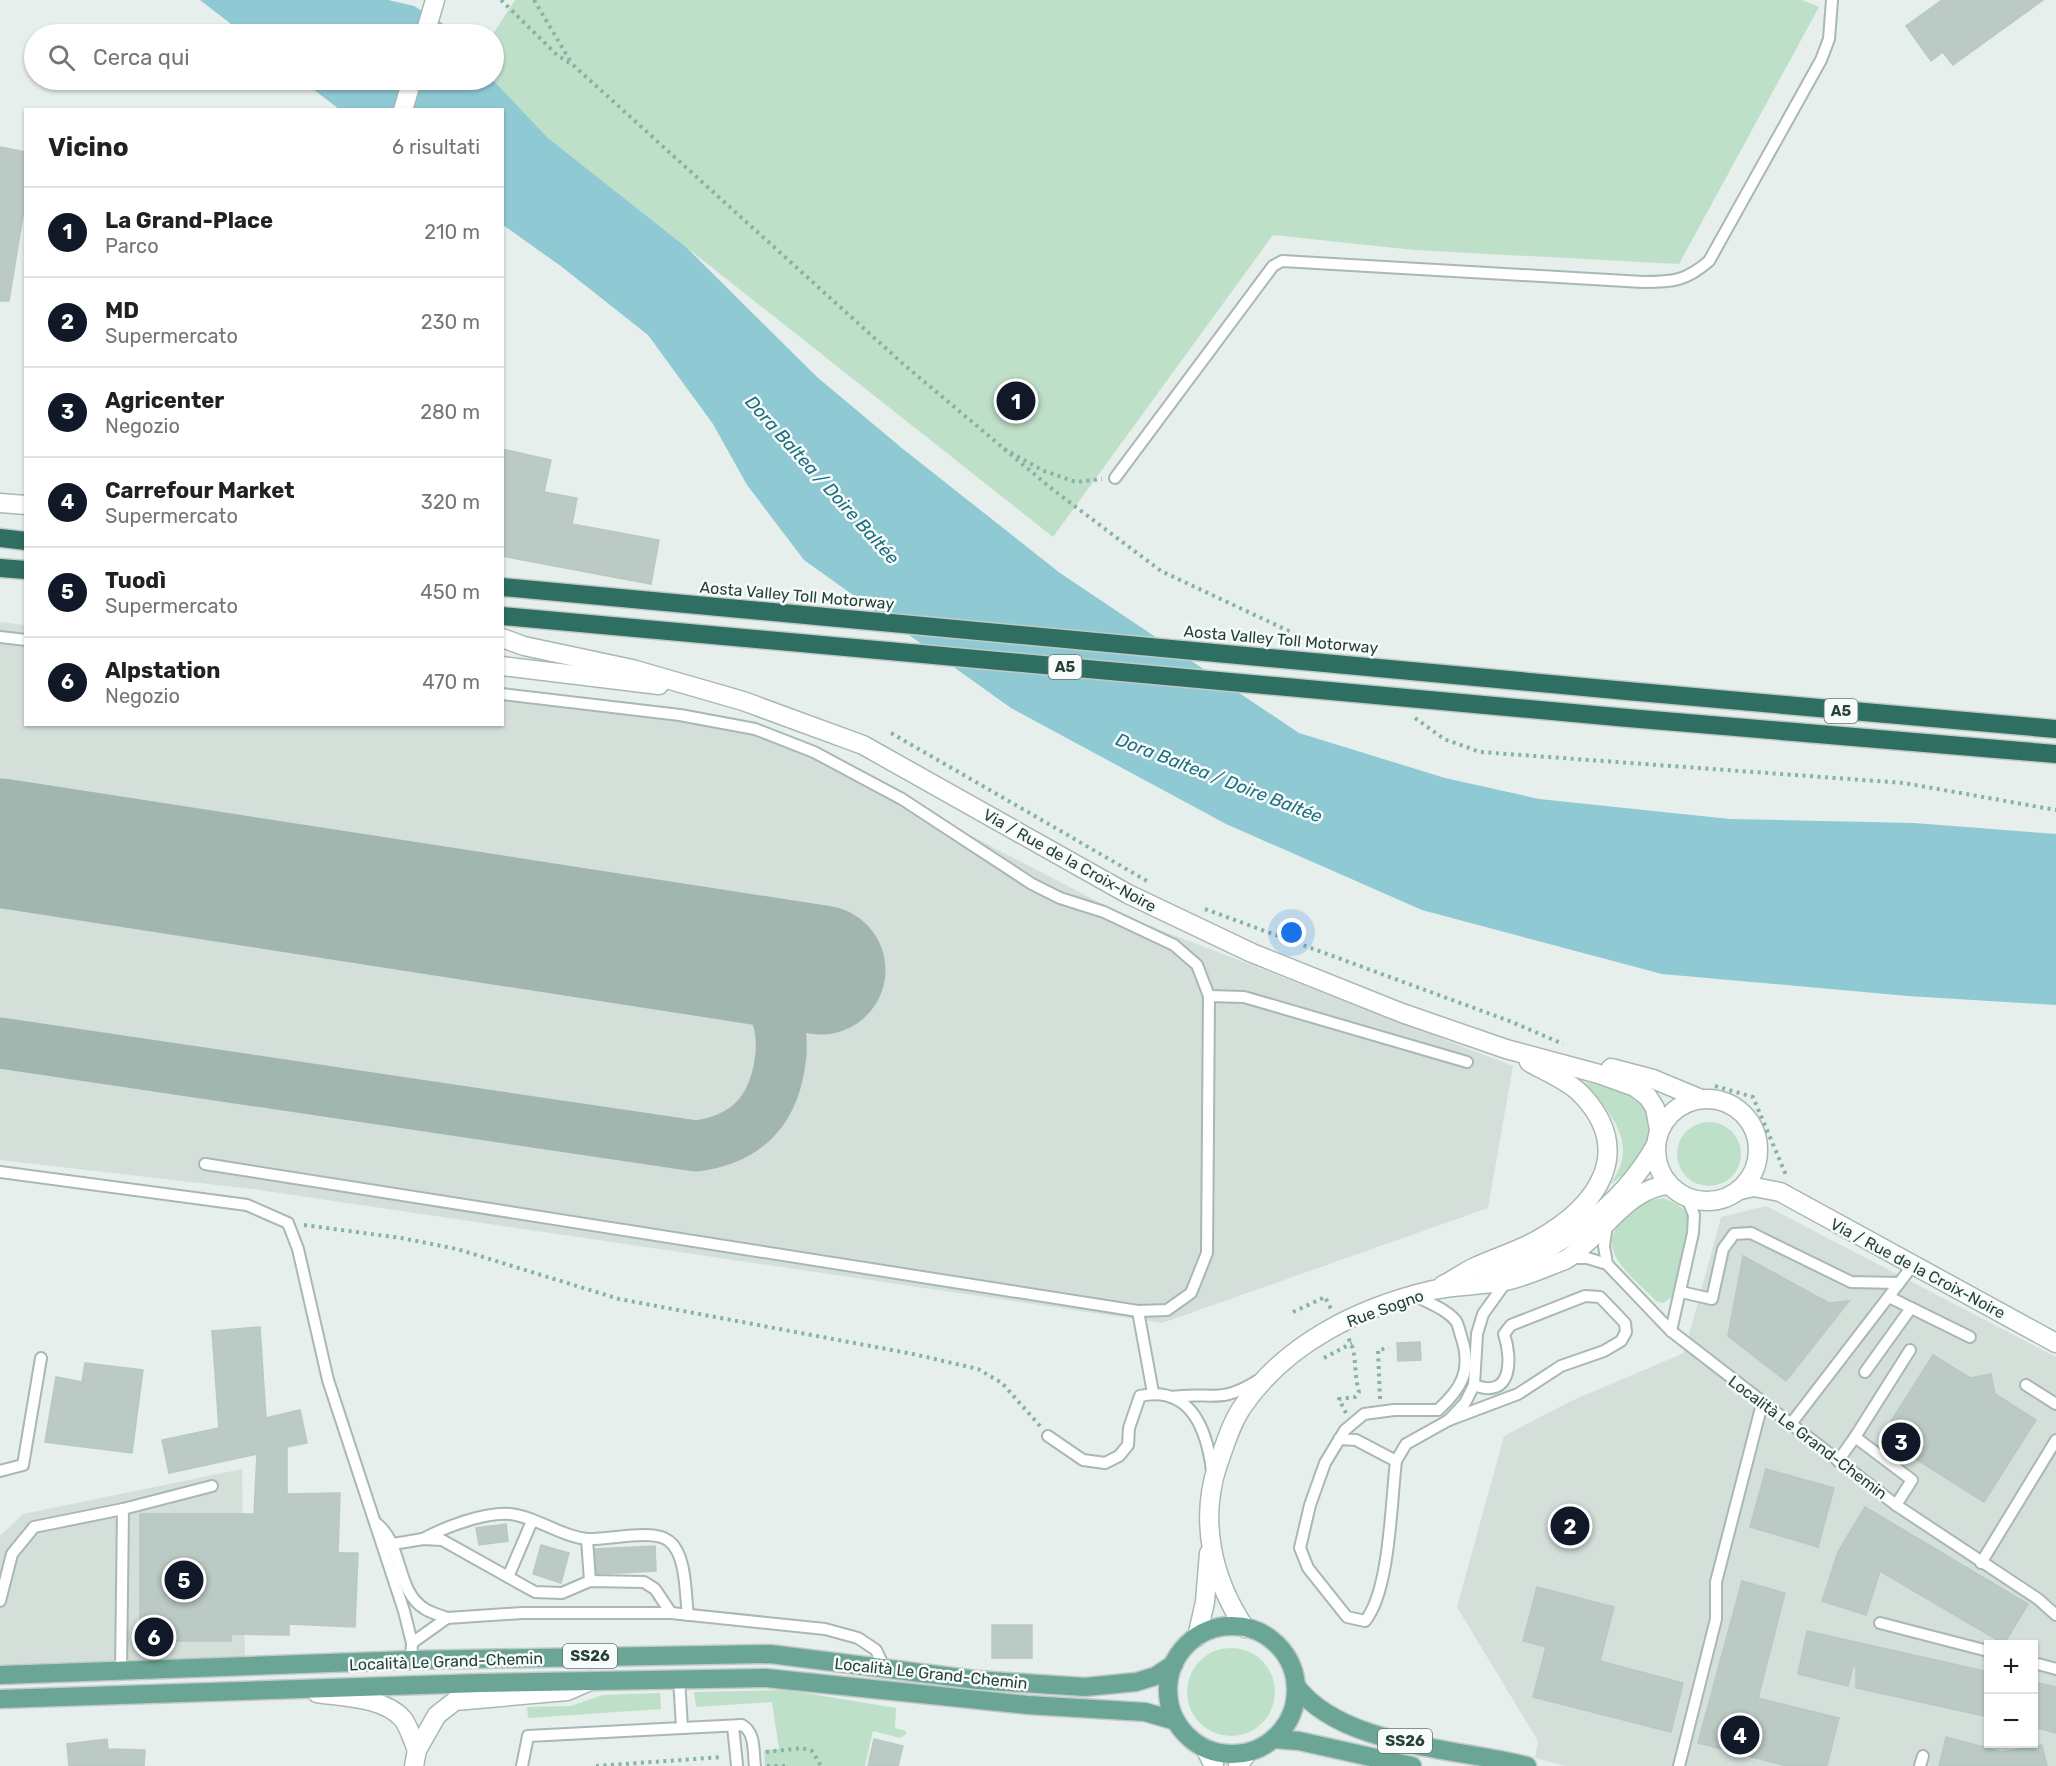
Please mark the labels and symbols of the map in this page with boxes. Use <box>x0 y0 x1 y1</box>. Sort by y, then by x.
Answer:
pin: 1 <box>996 378 1036 424</box>
water label: Dora Baltea / Doire Baltée <box>740 391 904 569</box>
street label: Aosta Valley Toll Motorway <box>699 578 895 613</box>
street label: Aosta Valley Toll Motorway <box>1183 622 1379 657</box>
road number: A5 <box>1048 655 1082 679</box>
road number: A5 <box>1824 699 1858 723</box>
water label: Dora Baltea / Doire Baltée <box>1113 728 1325 828</box>
street label: Via / Rue de la Croix-Noire <box>980 805 1160 916</box>
your location <box>1277 918 1306 947</box>
street label: Via / Rue de la Croix-Noire <box>1827 1214 2008 1323</box>
street label: Rue Sogno <box>1344 1286 1426 1331</box>
street label: Località Le Grand-Chemin <box>1725 1371 1891 1503</box>
pin: 3 <box>1882 1420 1920 1464</box>
pin: 2 <box>1550 1504 1590 1549</box>
pin: 5 <box>164 1558 204 1602</box>
pin: 6 <box>134 1614 174 1660</box>
road number: SS26 <box>563 1644 617 1668</box>
street label: Località Le Grand-Chemin <box>349 1649 543 1674</box>
street label: Località Le Grand-Chemin <box>834 1654 1028 1693</box>
pin: 4 <box>1720 1712 1760 1758</box>
road number: SS26 <box>1378 1729 1432 1753</box>

